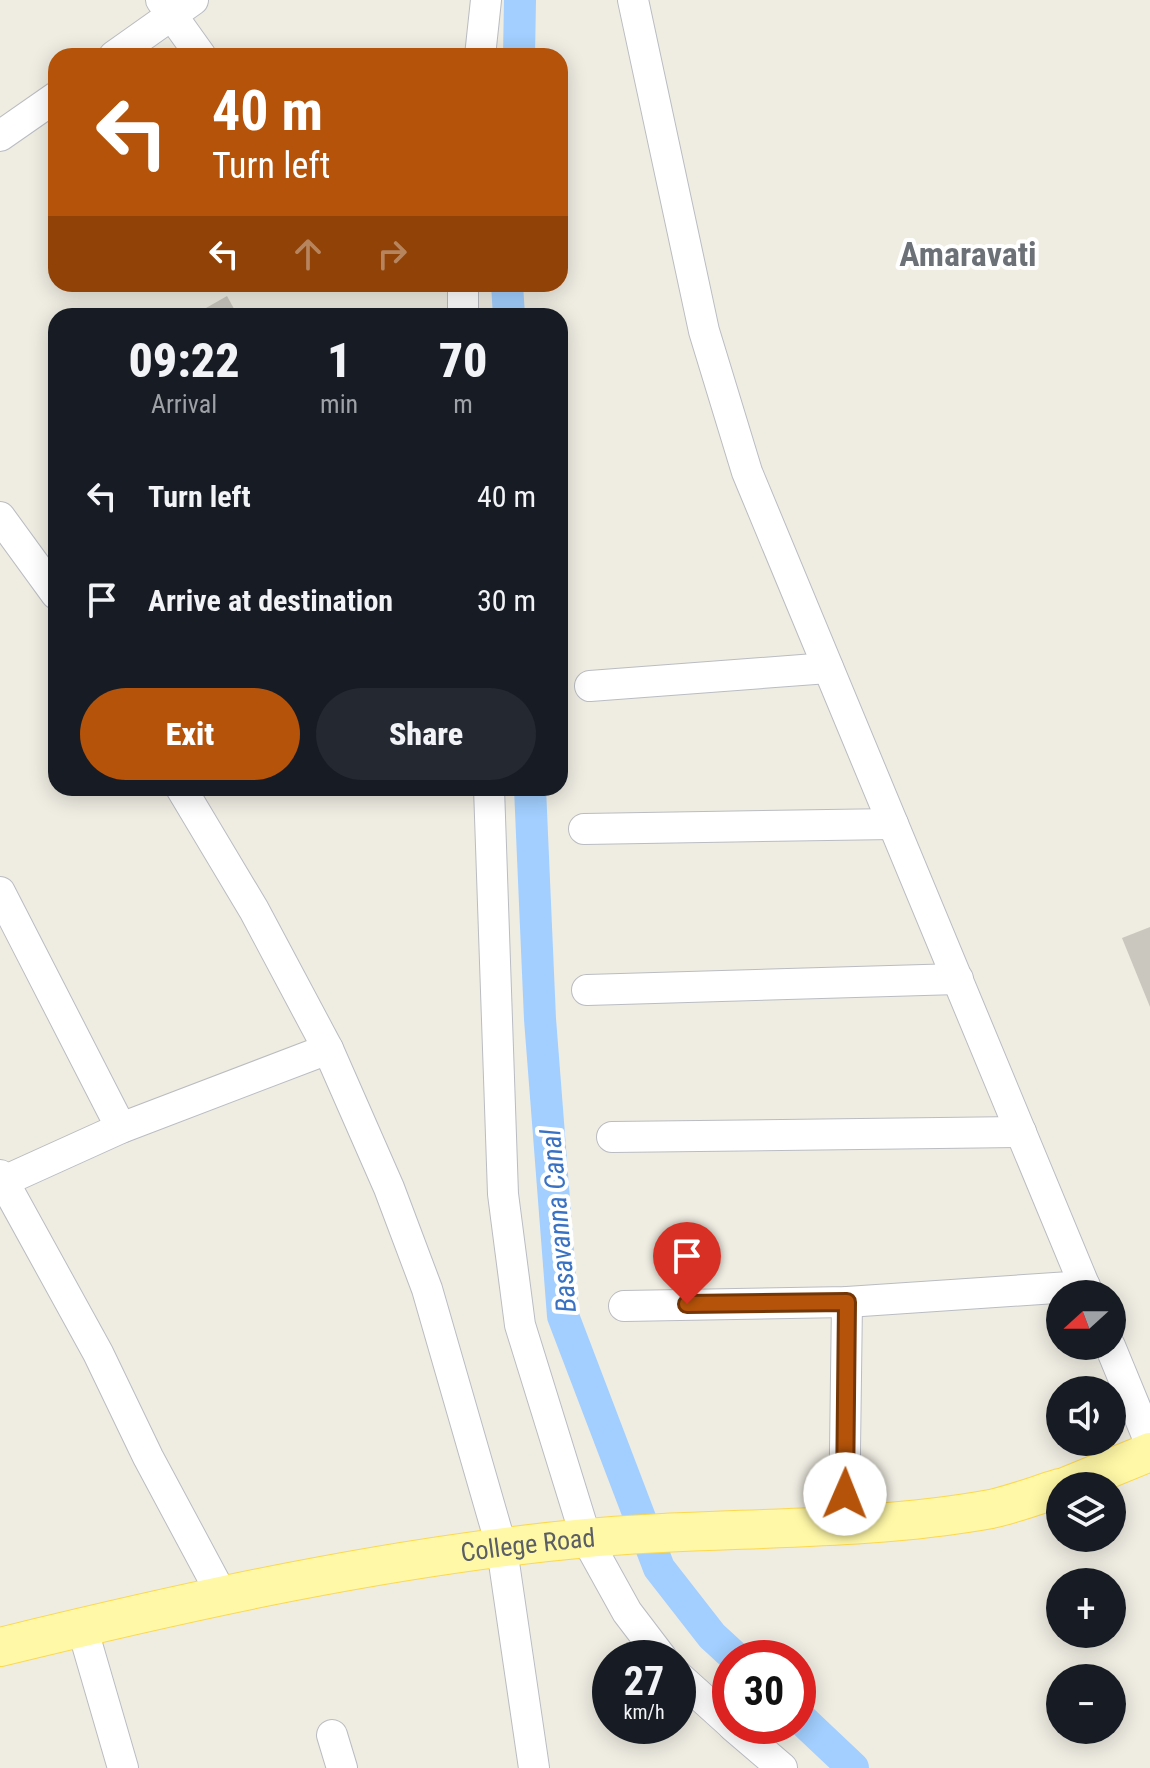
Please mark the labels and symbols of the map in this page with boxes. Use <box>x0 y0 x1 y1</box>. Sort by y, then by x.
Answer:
district label: Amaravati <box>899 234 1037 274</box>
water label: Basavanna Canal <box>534 1127 583 1314</box>
pin <box>653 1222 721 1304</box>
north arrow <box>1046 1280 1126 1360</box>
position arrow <box>803 1452 887 1536</box>
street label: College Road <box>459 1522 596 1568</box>
speed limit sign: 30 <box>712 1640 816 1744</box>

